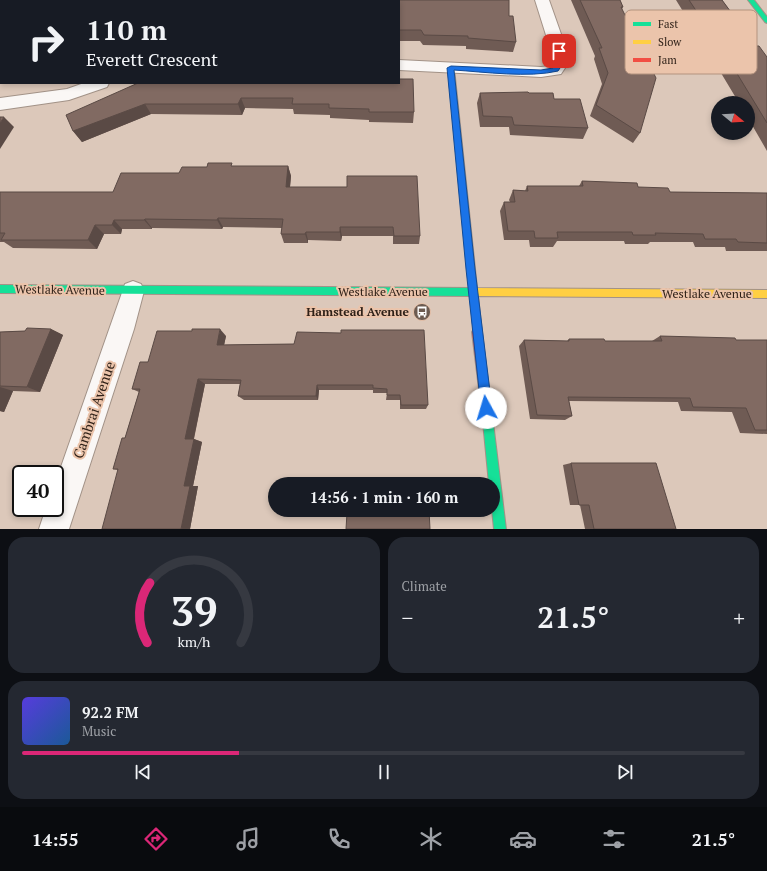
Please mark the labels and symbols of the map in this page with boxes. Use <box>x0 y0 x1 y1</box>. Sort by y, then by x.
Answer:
legend <box>625 10 757 74</box>
text: Fast <box>658 17 678 31</box>
pin <box>542 34 576 68</box>
text: Slow <box>658 35 682 49</box>
text: Jam <box>658 53 677 67</box>
north arrow <box>711 96 755 140</box>
street label: Westlake Avenue <box>15 281 105 298</box>
street label: Westlake Avenue <box>338 284 428 299</box>
street label: Westlake Avenue <box>662 286 752 301</box>
bus stop icon: Hamstead Avenue <box>412 302 432 322</box>
place label: Hamstead Avenue <box>306 304 410 319</box>
street label: Cambrai Avenue <box>68 359 119 461</box>
position arrow <box>465 387 507 429</box>
speed limit sign: 40 <box>12 465 64 517</box>

